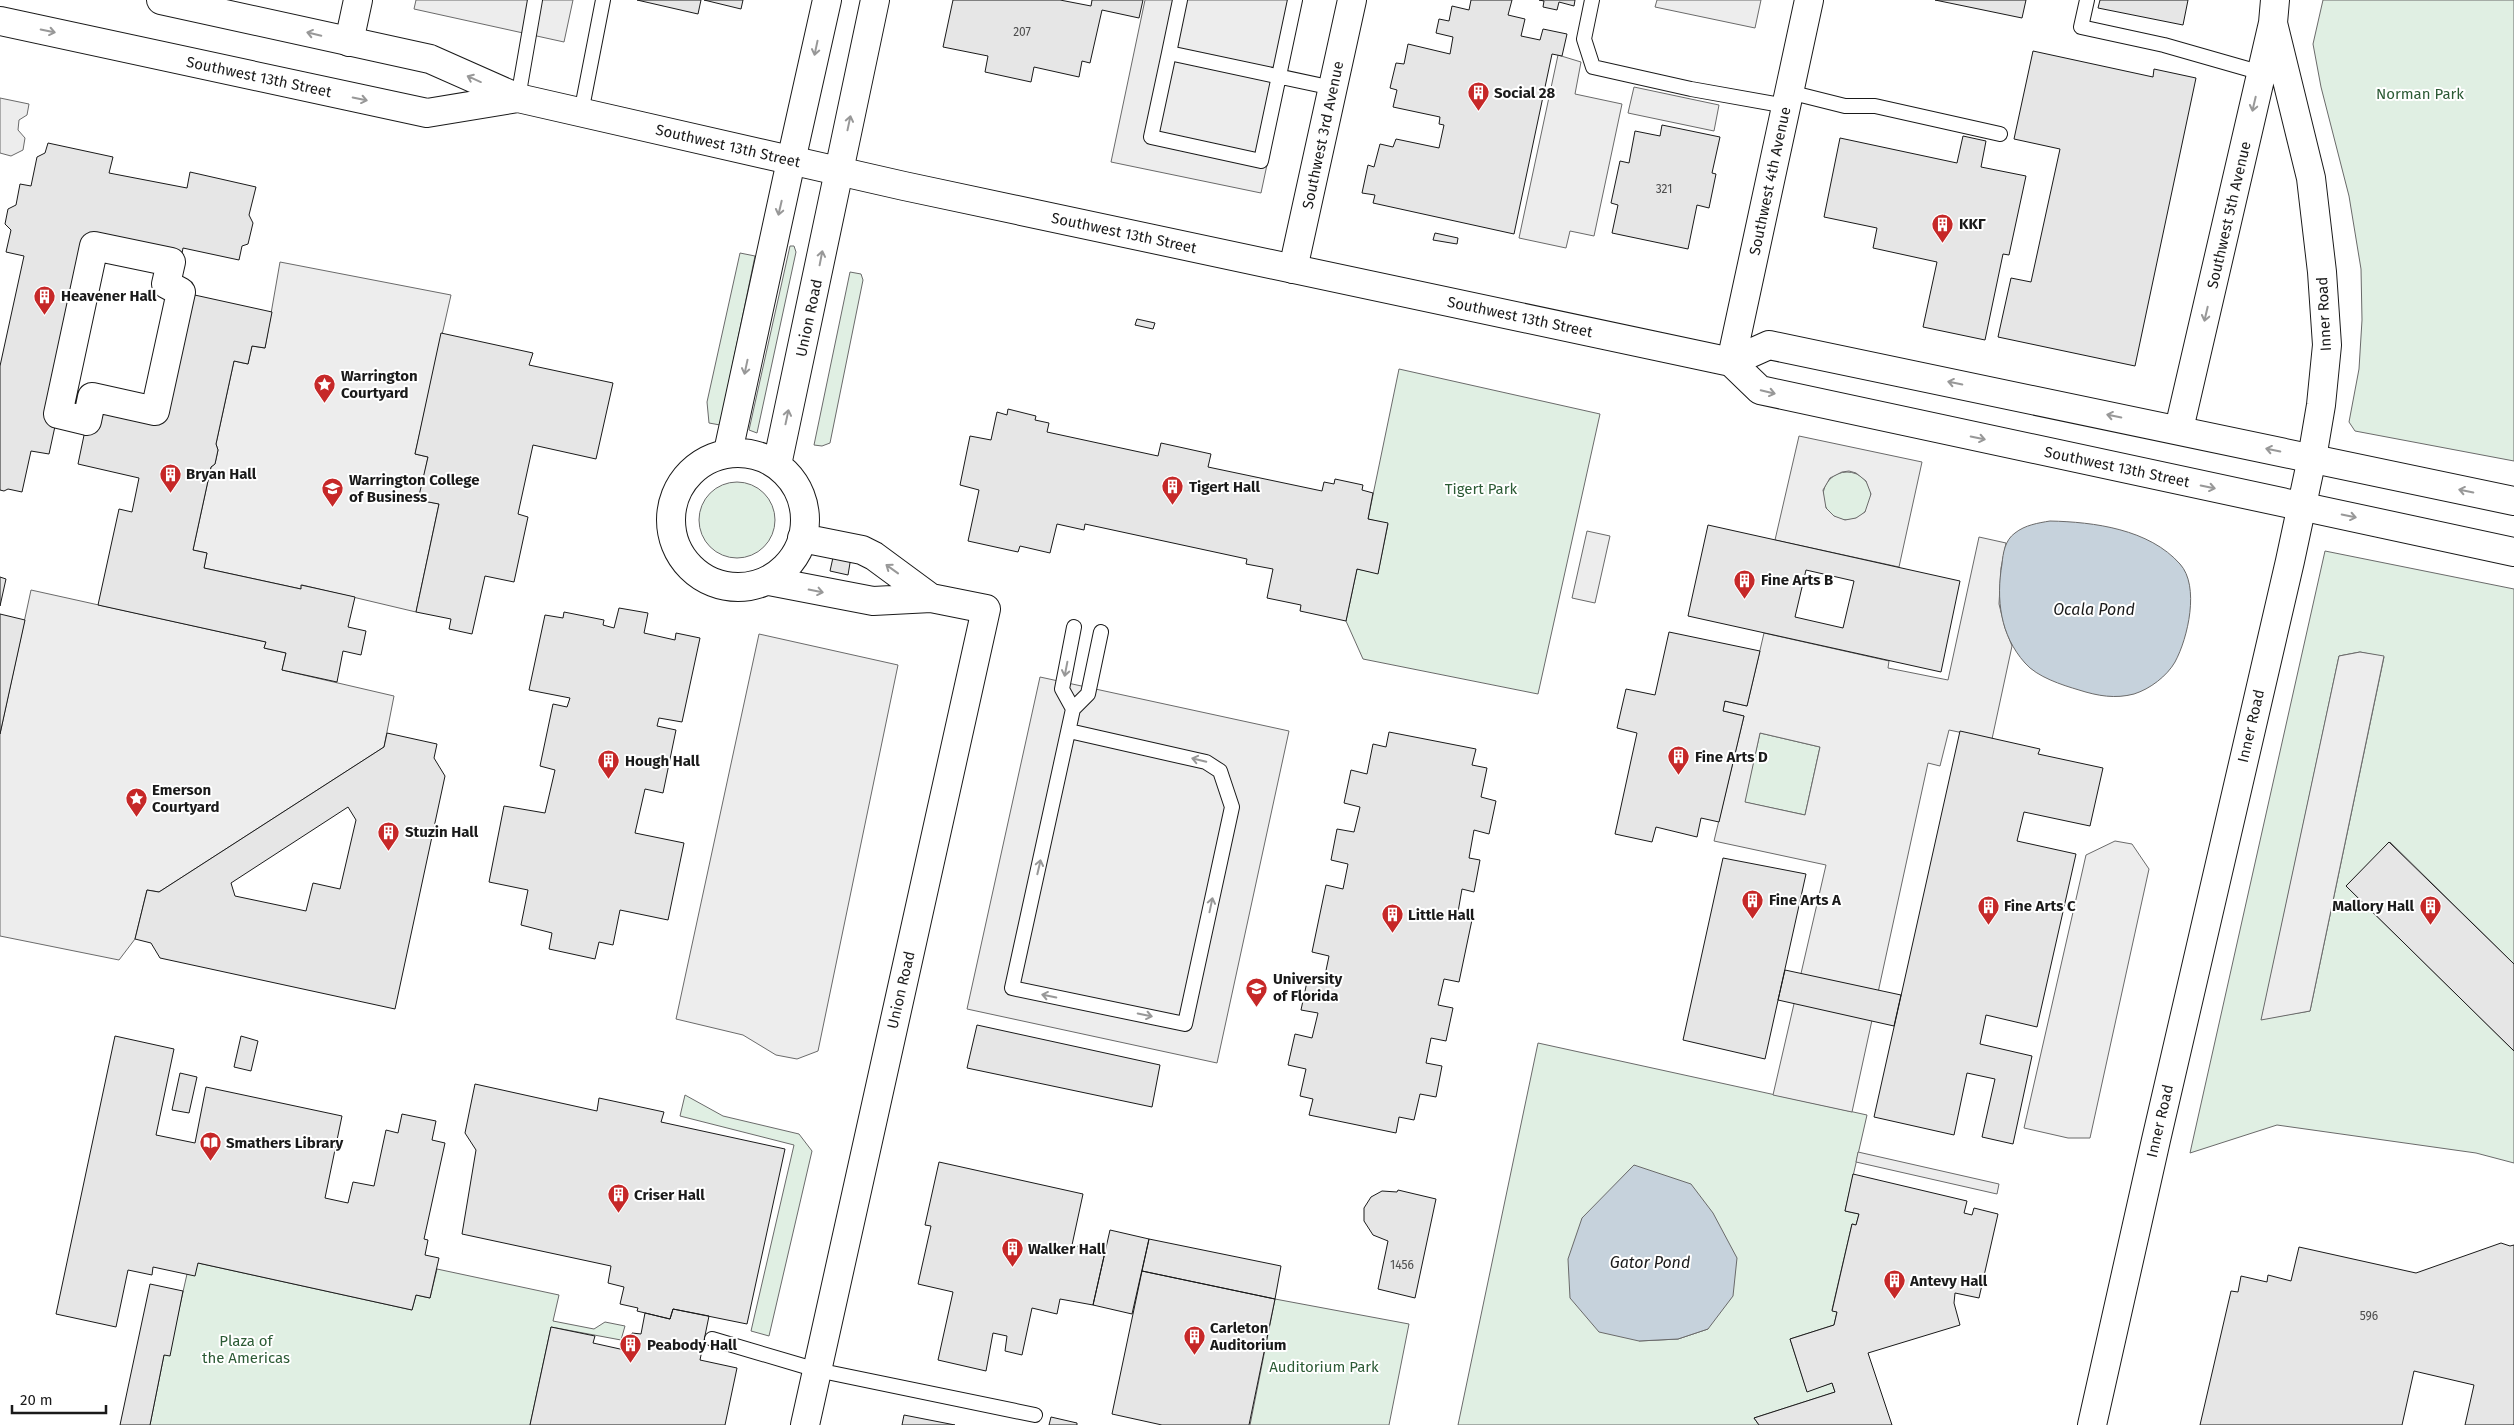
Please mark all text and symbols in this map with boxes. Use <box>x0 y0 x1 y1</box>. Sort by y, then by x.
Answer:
house number: 207 <box>1013 25 1031 39</box>
one-way arrow <box>39 27 55 36</box>
one-way arrow <box>306 29 322 38</box>
one-way arrow <box>811 39 820 55</box>
street label: Southwest 13th Street <box>185 53 334 101</box>
street label: Southwest 3rd Avenue <box>1299 59 1347 211</box>
one-way arrow <box>467 73 482 83</box>
building icon: Social 28 <box>1466 81 1490 112</box>
place label: Social 28 <box>1494 84 1556 102</box>
park label: Norman Park <box>2376 85 2464 103</box>
one-way arrow <box>352 95 368 104</box>
one-way arrow <box>2249 96 2258 112</box>
street label: Southwest 4th Avenue <box>1745 105 1795 257</box>
one-way arrow <box>845 116 855 132</box>
street label: Southwest 13th Street <box>654 121 803 172</box>
street label: Southwest 5th Avenue <box>2203 140 2255 290</box>
house number: 321 <box>1656 182 1672 196</box>
one-way arrow <box>775 200 784 216</box>
street label: Southwest 13th Street <box>1050 209 1199 257</box>
building icon: ΚΚΓ <box>1931 212 1955 243</box>
place label: ΚΚΓ <box>1959 215 1986 233</box>
one-way arrow <box>817 250 827 266</box>
street label: Inner Road <box>2313 276 2335 352</box>
street label: Union Road <box>792 277 826 359</box>
building icon: Heavener Hall <box>33 284 57 315</box>
place label: Heavener Hall <box>61 287 157 305</box>
street label: Southwest 13th Street <box>1446 293 1595 341</box>
one-way arrow <box>2201 305 2210 321</box>
one-way arrow <box>741 359 750 375</box>
place label: Warrington Courtyard <box>341 367 418 402</box>
place icon: Warrington Courtyard <box>313 373 337 404</box>
one-way arrow <box>1948 378 1964 387</box>
one-way arrow <box>1760 388 1776 397</box>
one-way arrow <box>783 409 792 425</box>
one-way arrow <box>2107 411 2123 420</box>
one-way arrow <box>1970 434 1986 443</box>
street label: Southwest 13th Street <box>2043 443 2192 491</box>
one-way arrow <box>2266 445 2282 454</box>
building icon: Bryan Hall <box>158 462 182 493</box>
place label: Bryan Hall <box>186 465 257 483</box>
place label: Warrington College of Business <box>349 471 480 506</box>
building icon: Tigert Hall <box>1161 475 1185 506</box>
school or university icon: Warrington College of Business <box>321 477 345 508</box>
place label: Tigert Hall <box>1189 478 1260 496</box>
park label: Tigert Park <box>1445 480 1518 498</box>
one-way arrow <box>2200 482 2216 492</box>
one-way arrow <box>2459 486 2475 495</box>
one-way arrow <box>2341 512 2357 521</box>
one-way arrow <box>885 564 899 574</box>
building icon: Fine Arts B <box>1733 568 1757 599</box>
place label: Fine Arts B <box>1761 571 1833 589</box>
one-way arrow <box>808 587 824 596</box>
water label: Ocala Pond <box>2053 600 2135 619</box>
one-way arrow <box>1061 661 1070 677</box>
street label: Inner Road <box>2234 688 2268 764</box>
building icon: Fine Arts D <box>1667 745 1691 776</box>
place label: Fine Arts D <box>1695 748 1768 766</box>
building icon: Hough Hall <box>597 749 621 780</box>
place label: Hough Hall <box>625 752 700 770</box>
one-way arrow <box>1191 755 1207 765</box>
place label: Emerson Courtyard <box>152 781 220 816</box>
place icon: Emerson Courtyard <box>124 787 148 818</box>
building icon: Stuzin Hall <box>377 820 401 851</box>
place label: Stuzin Hall <box>405 823 479 841</box>
one-way arrow <box>1035 859 1044 875</box>
building icon: Fine Arts A <box>1741 888 1765 919</box>
place label: Fine Arts A <box>1769 891 1842 909</box>
building icon: Fine Arts C <box>1976 894 2000 925</box>
building icon: Mallory Hall <box>2418 894 2442 925</box>
place label: Fine Arts C <box>2004 897 2076 915</box>
place label: Mallory Hall <box>2332 897 2415 915</box>
one-way arrow <box>1207 898 1216 914</box>
building icon: Little Hall <box>1380 903 1404 934</box>
place label: Little Hall <box>1408 906 1475 924</box>
street label: Union Road <box>883 949 919 1031</box>
place label: University of Florida <box>1273 970 1343 1005</box>
school or university icon: University of Florida <box>1245 976 1269 1007</box>
one-way arrow <box>1042 990 1058 1000</box>
one-way arrow <box>1136 1011 1152 1021</box>
street label: Inner Road <box>2143 1083 2177 1159</box>
library icon: Smathers Library <box>198 1131 222 1162</box>
place label: Smathers Library <box>226 1134 343 1152</box>
building icon: Criser Hall <box>606 1183 630 1214</box>
place label: Criser Hall <box>634 1186 705 1204</box>
building icon: Walker Hall <box>1000 1237 1024 1268</box>
place label: Walker Hall <box>1028 1240 1106 1258</box>
water label: Gator Pond <box>1610 1253 1690 1272</box>
house number: 1456 <box>1390 1258 1414 1272</box>
building icon: Antevy Hall <box>1882 1269 1906 1300</box>
place label: Antevy Hall <box>1909 1272 1988 1290</box>
house number: 596 <box>2360 1309 2378 1323</box>
place label: Carleton Auditorium <box>1209 1319 1286 1354</box>
building icon: Carleton Auditorium <box>1182 1325 1206 1356</box>
park label: Plaza of the Americas <box>202 1332 290 1367</box>
building icon: Peabody Hall <box>619 1333 643 1364</box>
place label: Peabody Hall <box>647 1336 737 1354</box>
park label: Auditorium Park <box>1269 1358 1379 1376</box>
scale bar <box>12 1382 106 1414</box>
text: 20 m <box>20 1391 53 1409</box>

